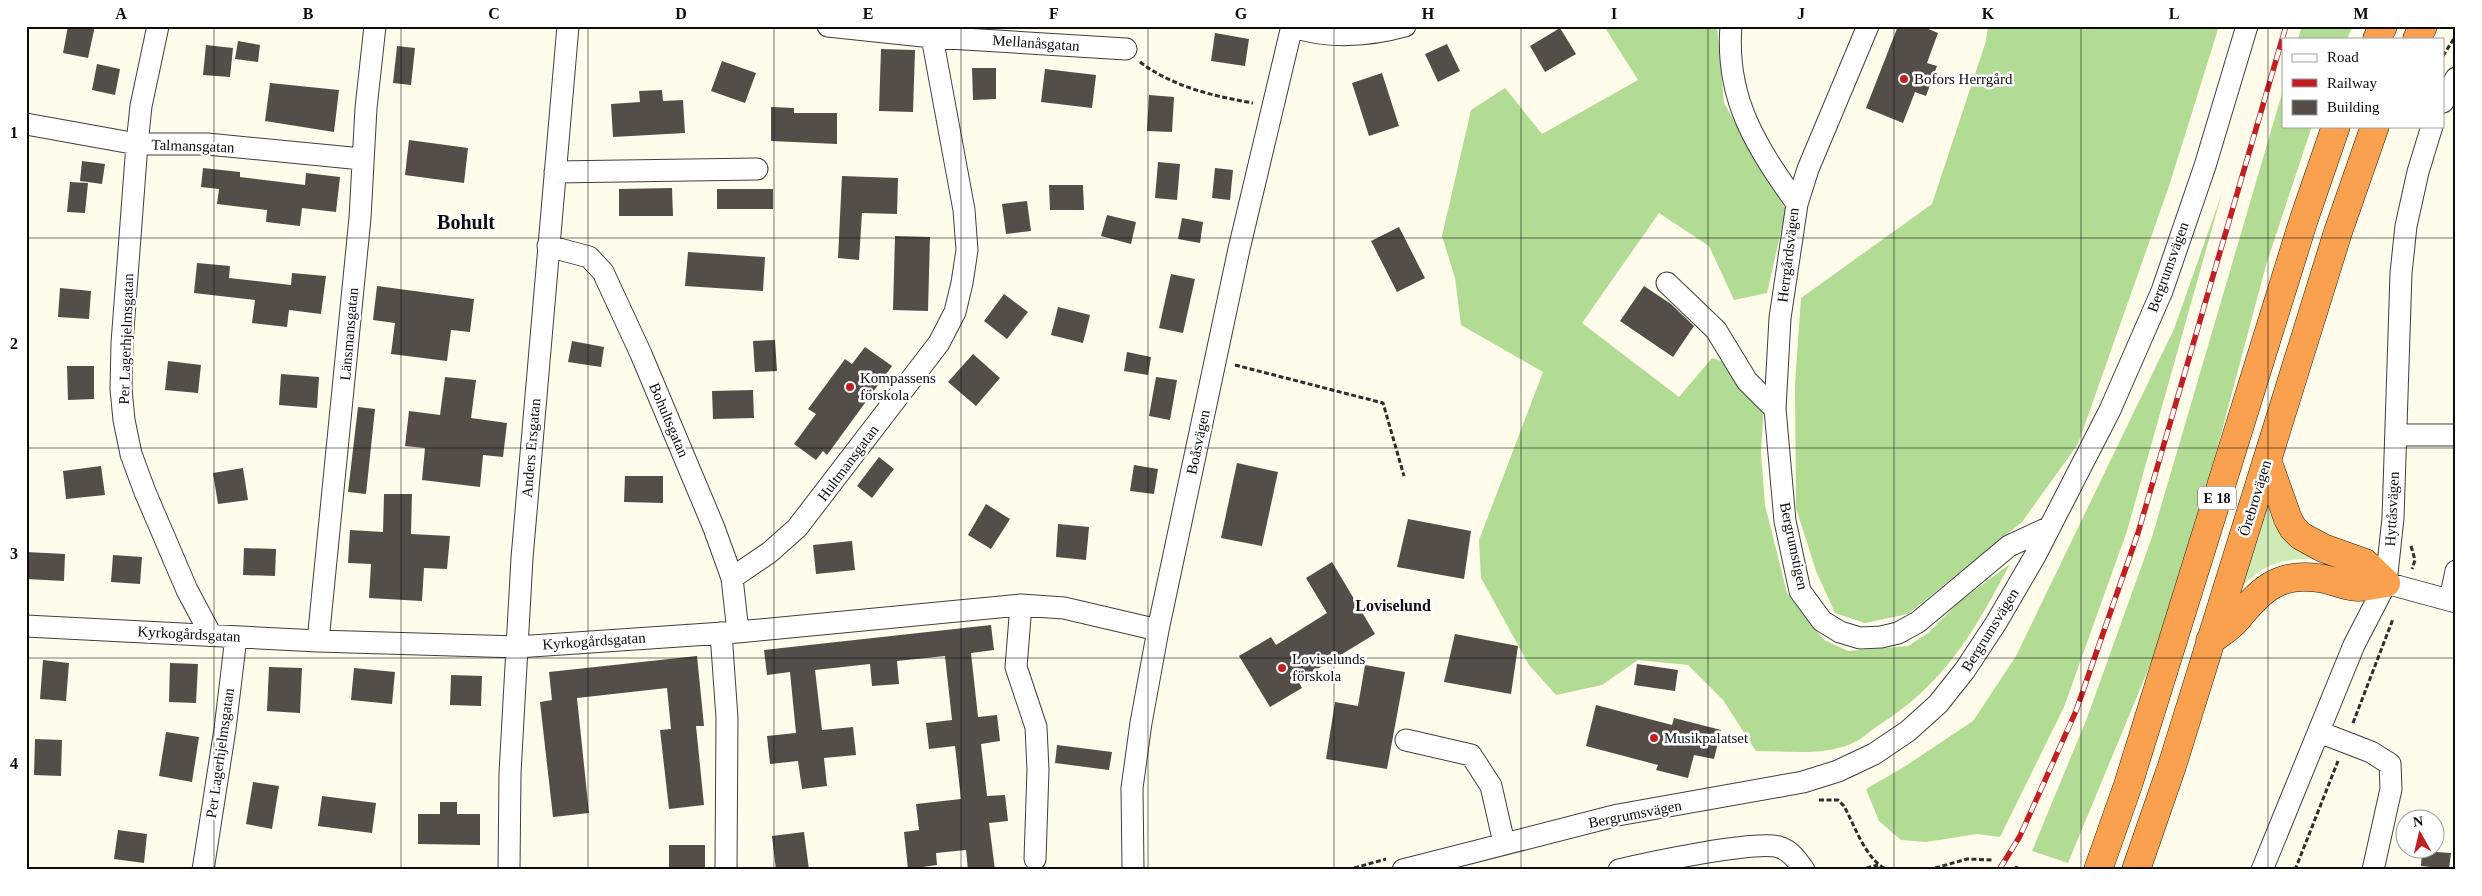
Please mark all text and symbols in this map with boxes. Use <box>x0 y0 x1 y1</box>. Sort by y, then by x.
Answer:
text: A <box>115 5 127 22</box>
text: B <box>303 5 314 22</box>
text: C <box>488 5 500 22</box>
text: D <box>675 5 687 22</box>
text: E <box>863 5 873 22</box>
text: F <box>1049 5 1059 22</box>
text: G <box>1235 5 1248 22</box>
text: H <box>1422 5 1435 22</box>
text: I <box>1611 5 1617 22</box>
text: J <box>1797 5 1805 22</box>
text: K <box>1982 5 1995 22</box>
text: L <box>2169 5 2179 22</box>
text: M <box>2353 5 2369 22</box>
street label: Mellanåsgatan <box>992 32 1081 54</box>
legend <box>2282 38 2444 128</box>
text: Road <box>2327 49 2359 65</box>
place label: Bofors Herrgård <box>1914 71 2013 87</box>
marker: Bofors Herrgård <box>1898 73 1910 85</box>
text: Railway <box>2327 75 2377 91</box>
text: Building <box>2327 99 2380 115</box>
text: 1 <box>10 124 18 141</box>
street label: Talmansgatan <box>151 137 235 155</box>
street label: Herrgårdsvägen <box>1774 206 1802 303</box>
district label: Bohult <box>437 211 495 233</box>
street label: Bergrumsvägen <box>2144 219 2192 314</box>
street label: Per Lagerhjelmsgatan <box>116 273 136 405</box>
street label: Länsmansgatan <box>337 286 361 381</box>
text: 2 <box>10 335 18 352</box>
place label: Kompassens förskola <box>860 370 936 403</box>
street label: Bohultsgatan <box>646 380 692 460</box>
marker: Kompassens förskola <box>844 381 856 393</box>
street label: Anders Ersgatan <box>519 397 543 498</box>
street label: Boåsvägen <box>1183 408 1213 476</box>
street label: Hultmansgatan <box>814 422 882 504</box>
street label: Örebrovägen <box>2236 458 2274 538</box>
street label: Hyttåsvägen <box>2382 471 2402 547</box>
road number: E 18 <box>2198 486 2236 509</box>
street label: Bergrumstigen <box>1777 501 1811 592</box>
text: 3 <box>10 545 18 562</box>
street label: Bergrumsvägen <box>1958 585 2022 674</box>
district label: Loviselund <box>1355 597 1431 614</box>
street label: Kyrkogårdsgatan <box>137 623 241 645</box>
street label: Kyrkogårdsgatan <box>542 629 647 653</box>
place label: Loviselunds förskola <box>1292 651 1365 684</box>
marker: Loviselunds förskola <box>1276 662 1288 674</box>
street label: Per Lagerhjelmsgatan <box>203 686 237 819</box>
place label: Musikpalatset <box>1664 730 1749 746</box>
marker: Musikpalatset <box>1648 732 1660 744</box>
text: 4 <box>10 755 18 772</box>
street label: Bergrumsvägen <box>1587 797 1683 831</box>
north arrow <box>2394 808 2444 858</box>
text: N <box>2412 813 2424 830</box>

